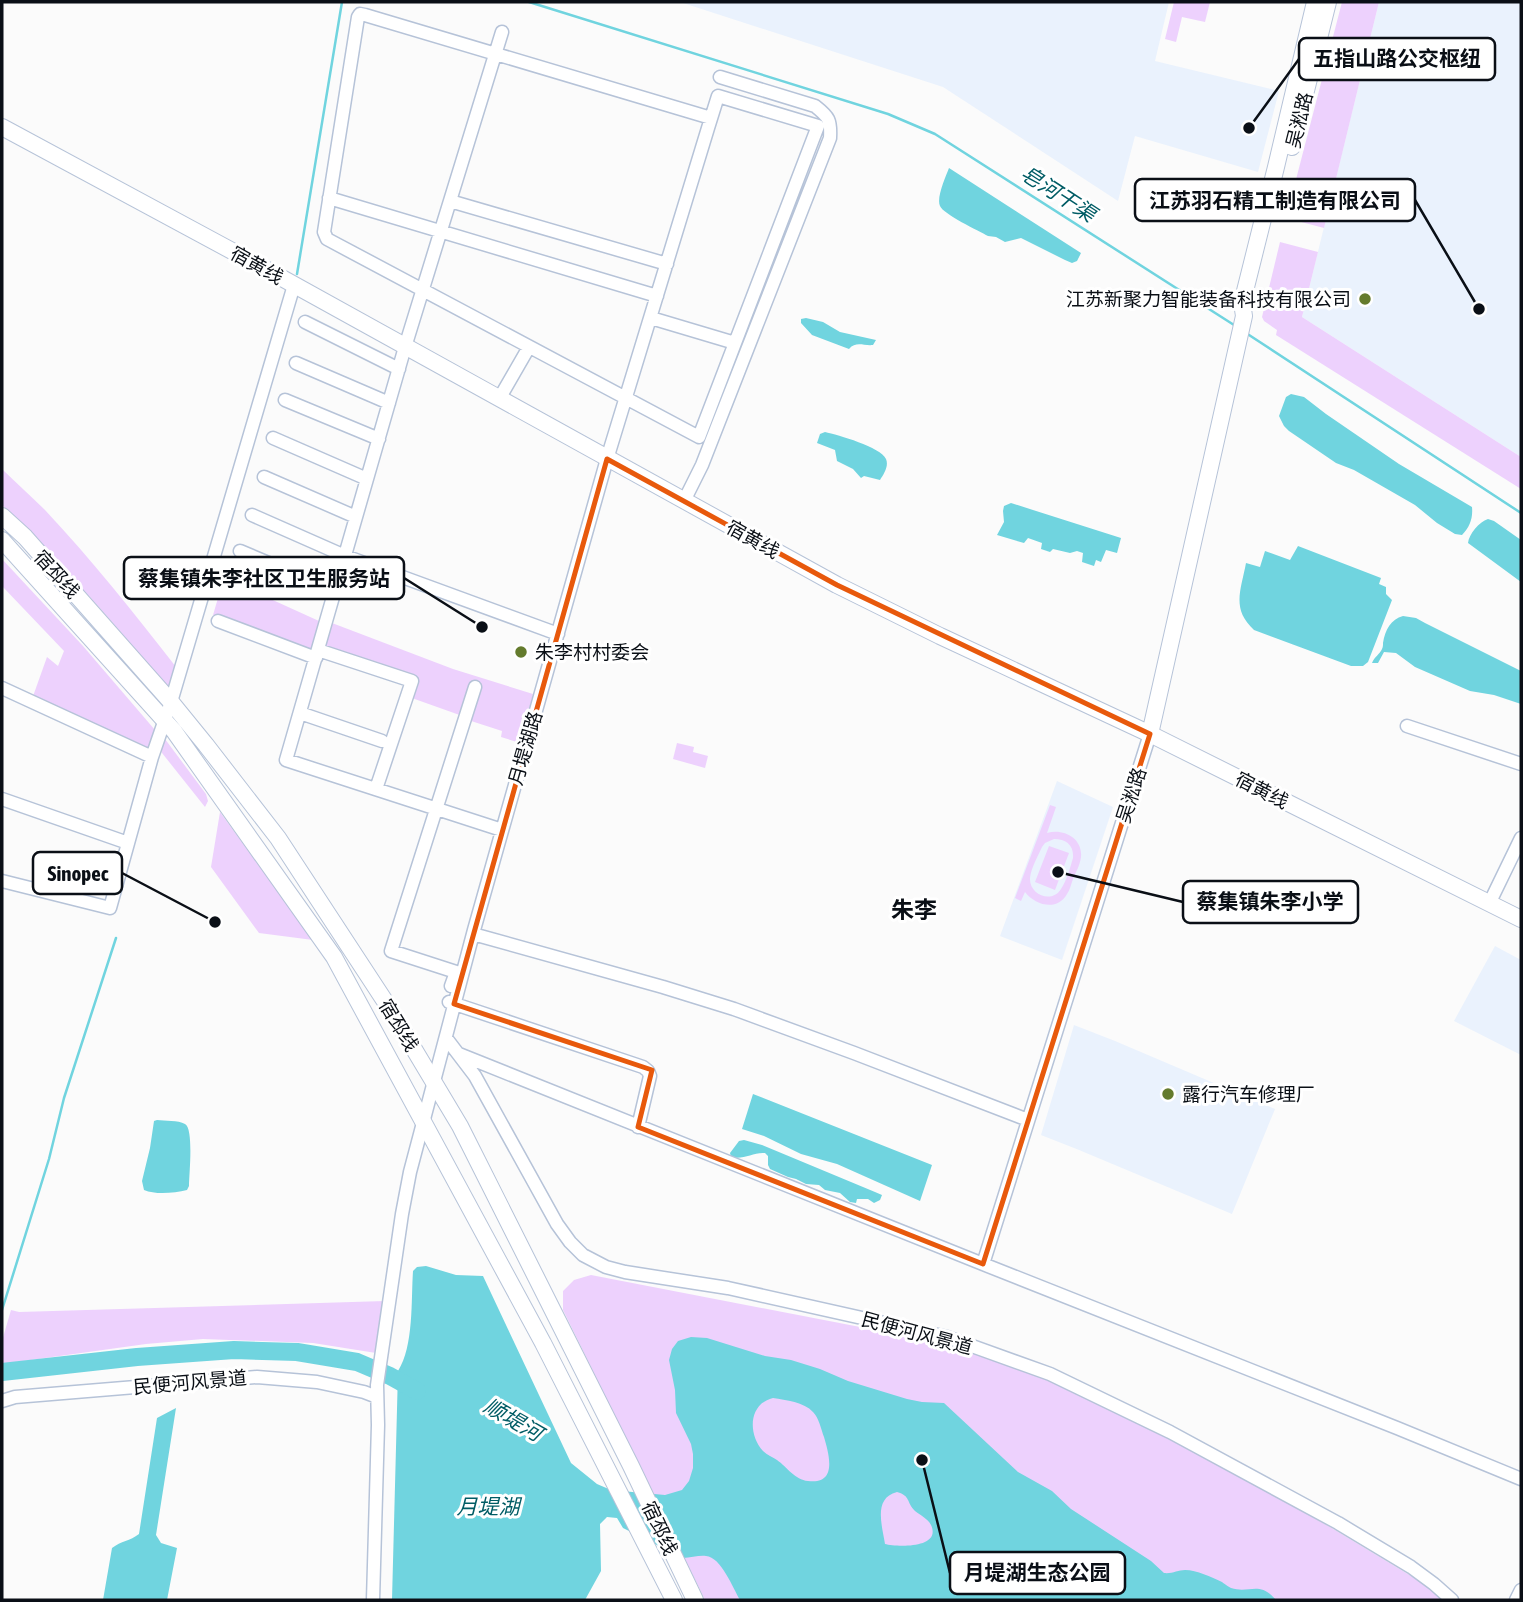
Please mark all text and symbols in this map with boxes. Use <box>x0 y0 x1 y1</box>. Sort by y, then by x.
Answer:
callout: 五指山路公交枢纽 <box>1299 38 1495 80</box>
text: 五指山路公交枢纽 <box>1313 46 1481 70</box>
street label: 吴淞路 <box>1281 90 1317 150</box>
water label: 皂河干渠 <box>1017 160 1103 228</box>
callout: 江苏羽石精工制造有限公司 <box>1135 179 1415 221</box>
text: 江苏羽石精工制造有限公司 <box>1149 188 1401 212</box>
street label: 宿黄线 <box>227 242 287 288</box>
place label: 江苏新聚力智能装备科技有限公司 <box>1066 288 1351 310</box>
marker: 江苏新聚力智能装备科技有限公司 <box>1357 291 1373 307</box>
street label: 宿黄线 <box>723 516 783 562</box>
street label: 宿邳线 <box>30 545 84 603</box>
callout: 蔡集镇朱李社区卫生服务站 <box>124 557 404 599</box>
text: 蔡集镇朱李社区卫生服务站 <box>138 566 390 590</box>
place label: 朱李村村委会 <box>535 641 649 663</box>
marker: 朱李村村委会 <box>513 644 529 660</box>
street label: 月堤湖路 <box>504 708 546 788</box>
street label: 吴淞路 <box>1112 764 1150 826</box>
street label: 宿黄线 <box>1232 767 1292 813</box>
callout: Sinopec <box>33 852 122 894</box>
text: Sinopec <box>48 861 109 885</box>
callout: 蔡集镇朱李小学 <box>1183 881 1358 923</box>
text: 蔡集镇朱李小学 <box>1197 889 1344 913</box>
district label: 朱李 <box>891 897 937 923</box>
street label: 宿邳线 <box>375 995 423 1055</box>
place label: 露行汽车修理厂 <box>1182 1083 1315 1105</box>
marker: 露行汽车修理厂 <box>1160 1086 1176 1102</box>
street label: 民便河风景道 <box>859 1308 975 1358</box>
street label: 民便河风景道 <box>132 1366 248 1398</box>
water label: 顺堤河 <box>480 1393 550 1447</box>
water label: 月堤湖 <box>457 1494 522 1518</box>
street label: 宿邳线 <box>638 1498 682 1558</box>
callout: 月堤湖生态公园 <box>950 1552 1125 1594</box>
text: 月堤湖生态公园 <box>964 1560 1111 1584</box>

